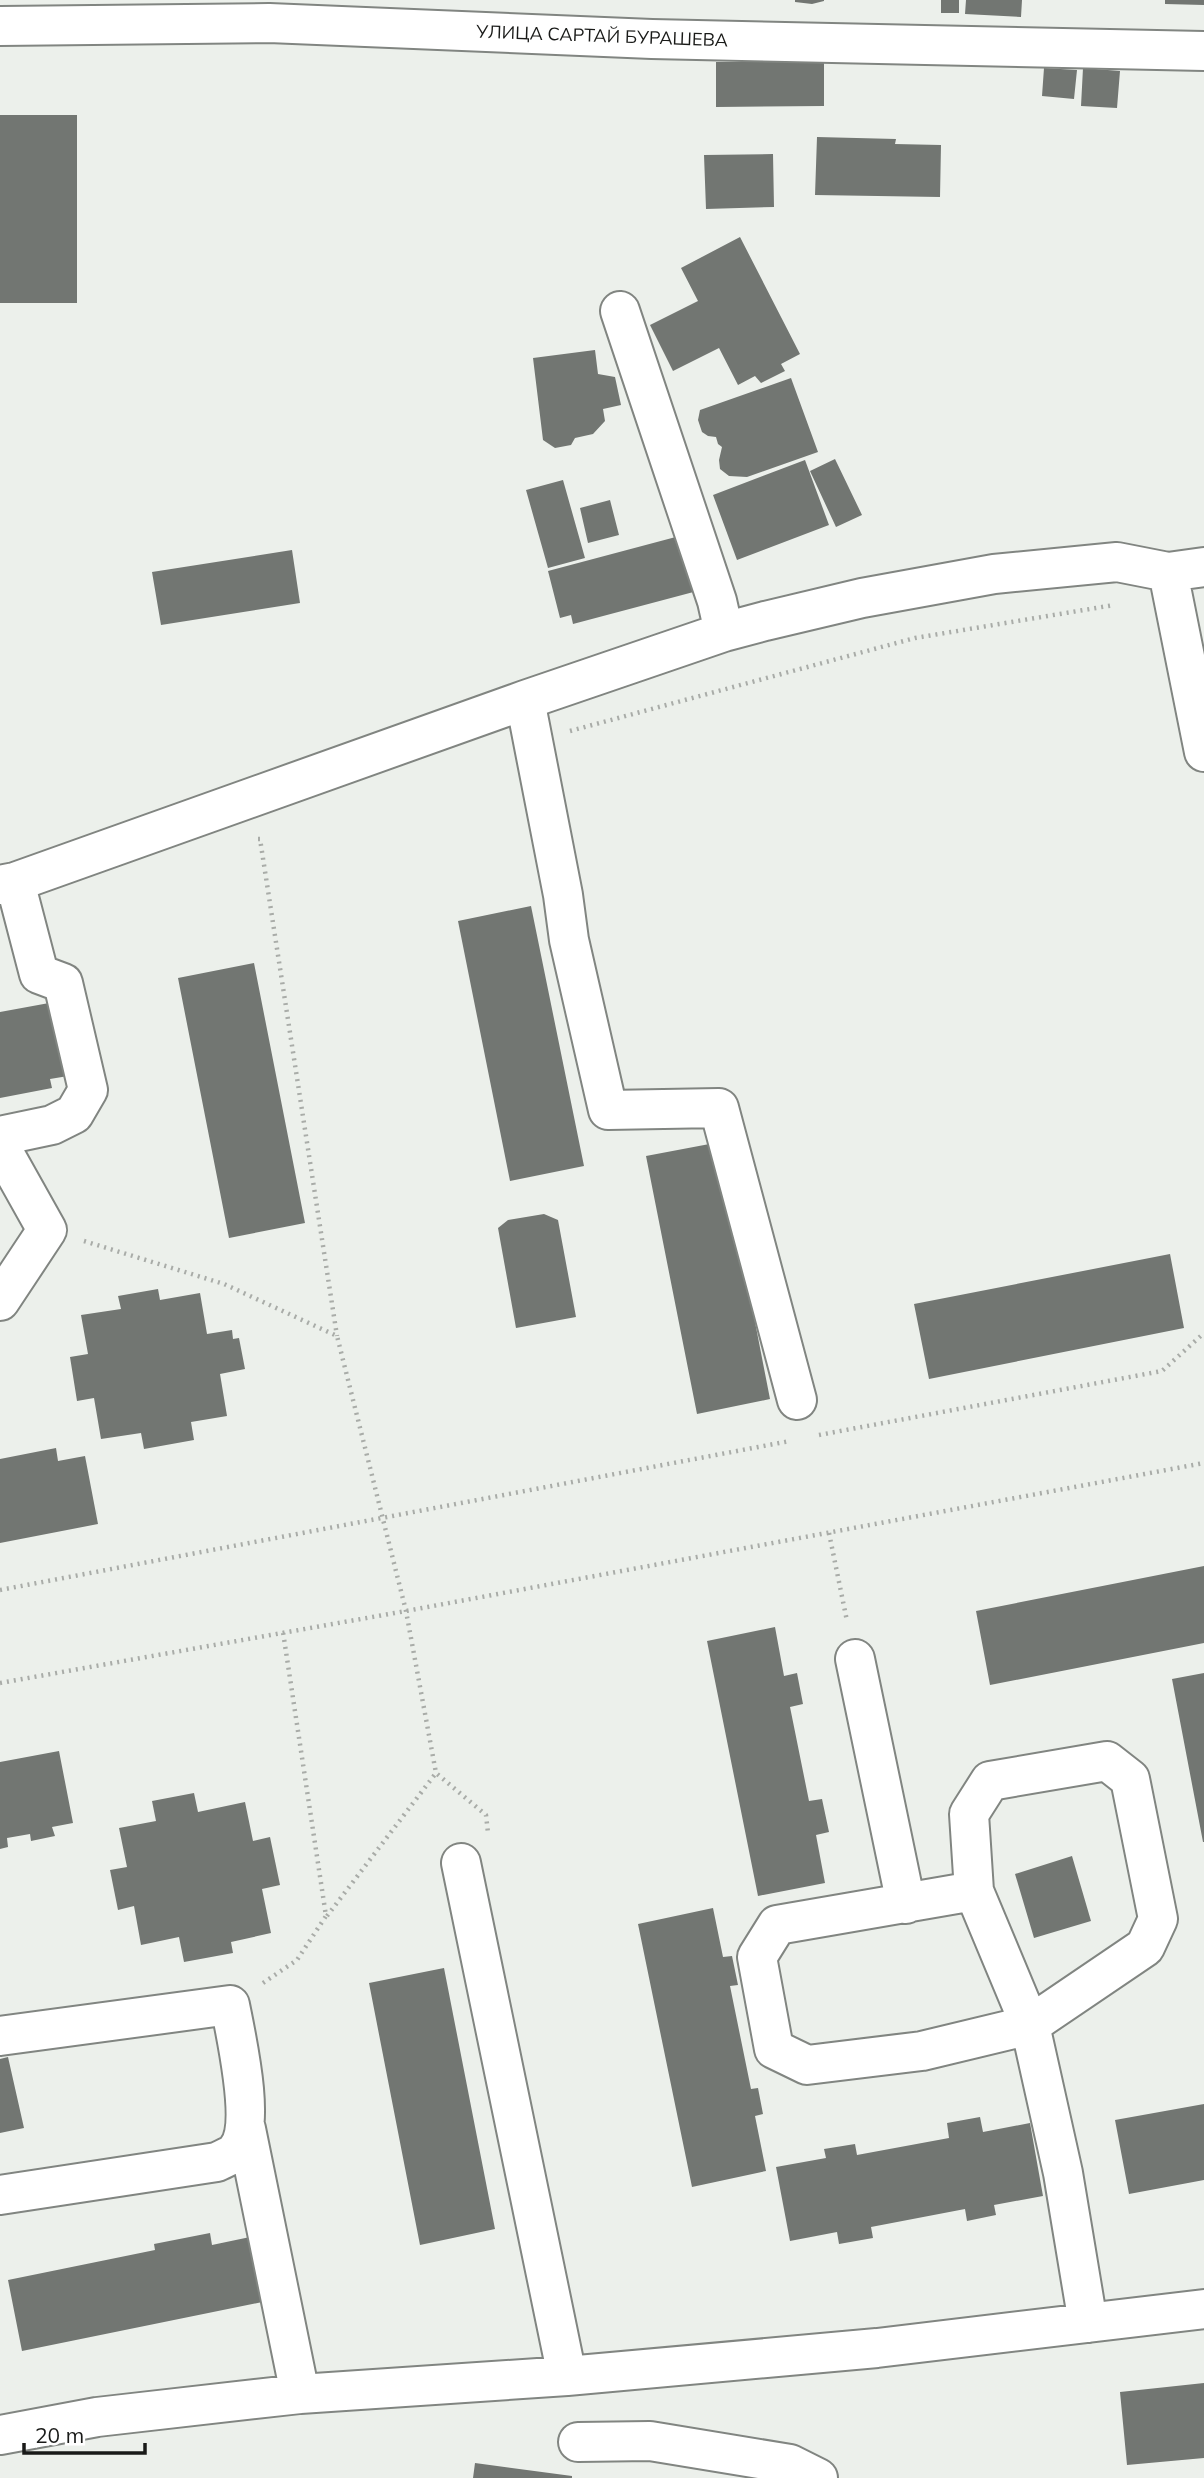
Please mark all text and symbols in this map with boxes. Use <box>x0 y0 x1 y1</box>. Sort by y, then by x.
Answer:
street label: УЛИЦА САРТАЙ БУРАШЕВА <box>475 20 728 51</box>
scale bar <box>24 2412 145 2456</box>
text: 20 m <box>35 2422 84 2448</box>

